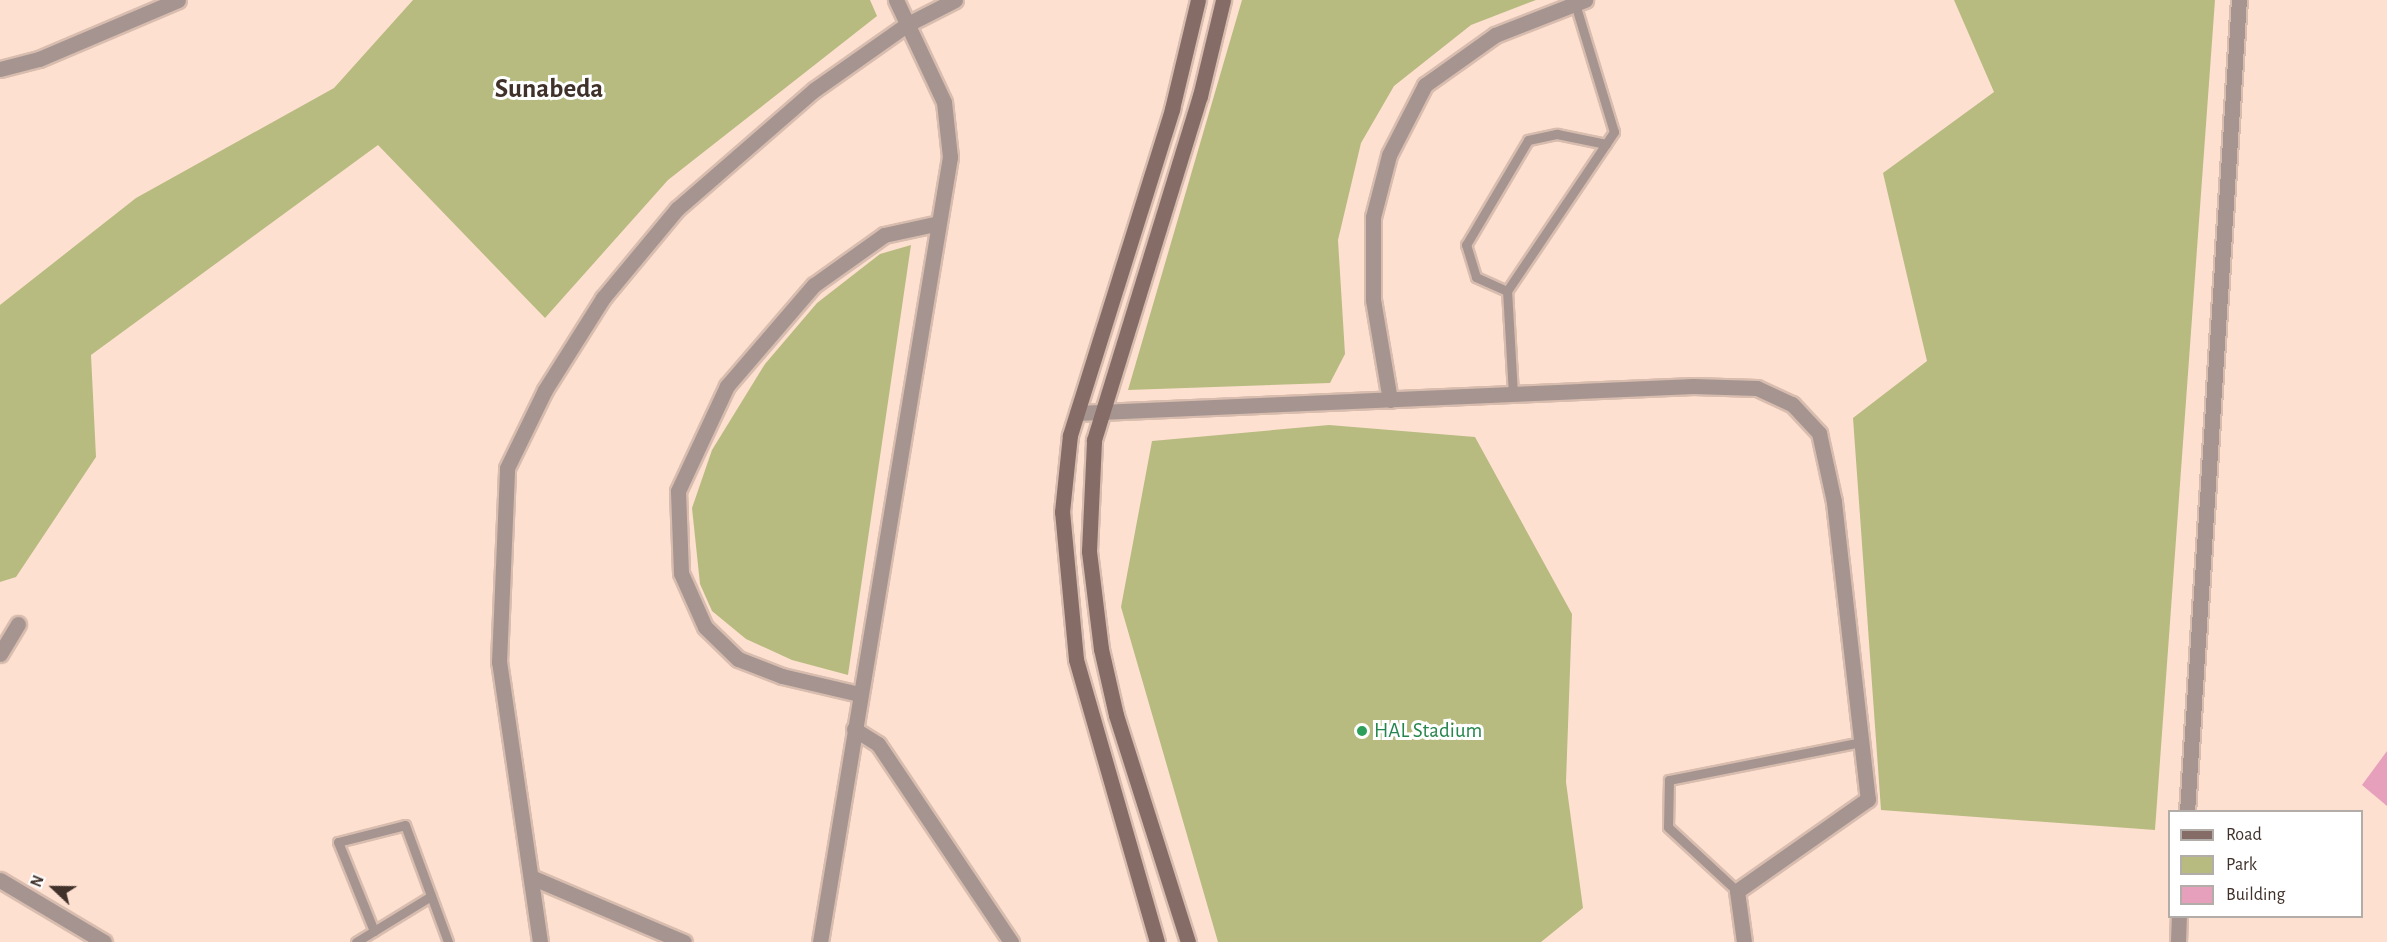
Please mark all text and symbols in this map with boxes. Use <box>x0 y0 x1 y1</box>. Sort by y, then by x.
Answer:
district label: Sunabeda <box>495 73 603 105</box>
place label: HAL Stadium <box>1374 718 1482 744</box>
marker: HAL Stadium <box>1355 724 1369 738</box>
legend <box>2168 810 2363 918</box>
text: Road <box>2226 826 2262 844</box>
text: Park <box>2226 856 2257 874</box>
north arrow <box>24 858 84 918</box>
text: N <box>28 873 47 889</box>
text: Building <box>2226 886 2285 904</box>

